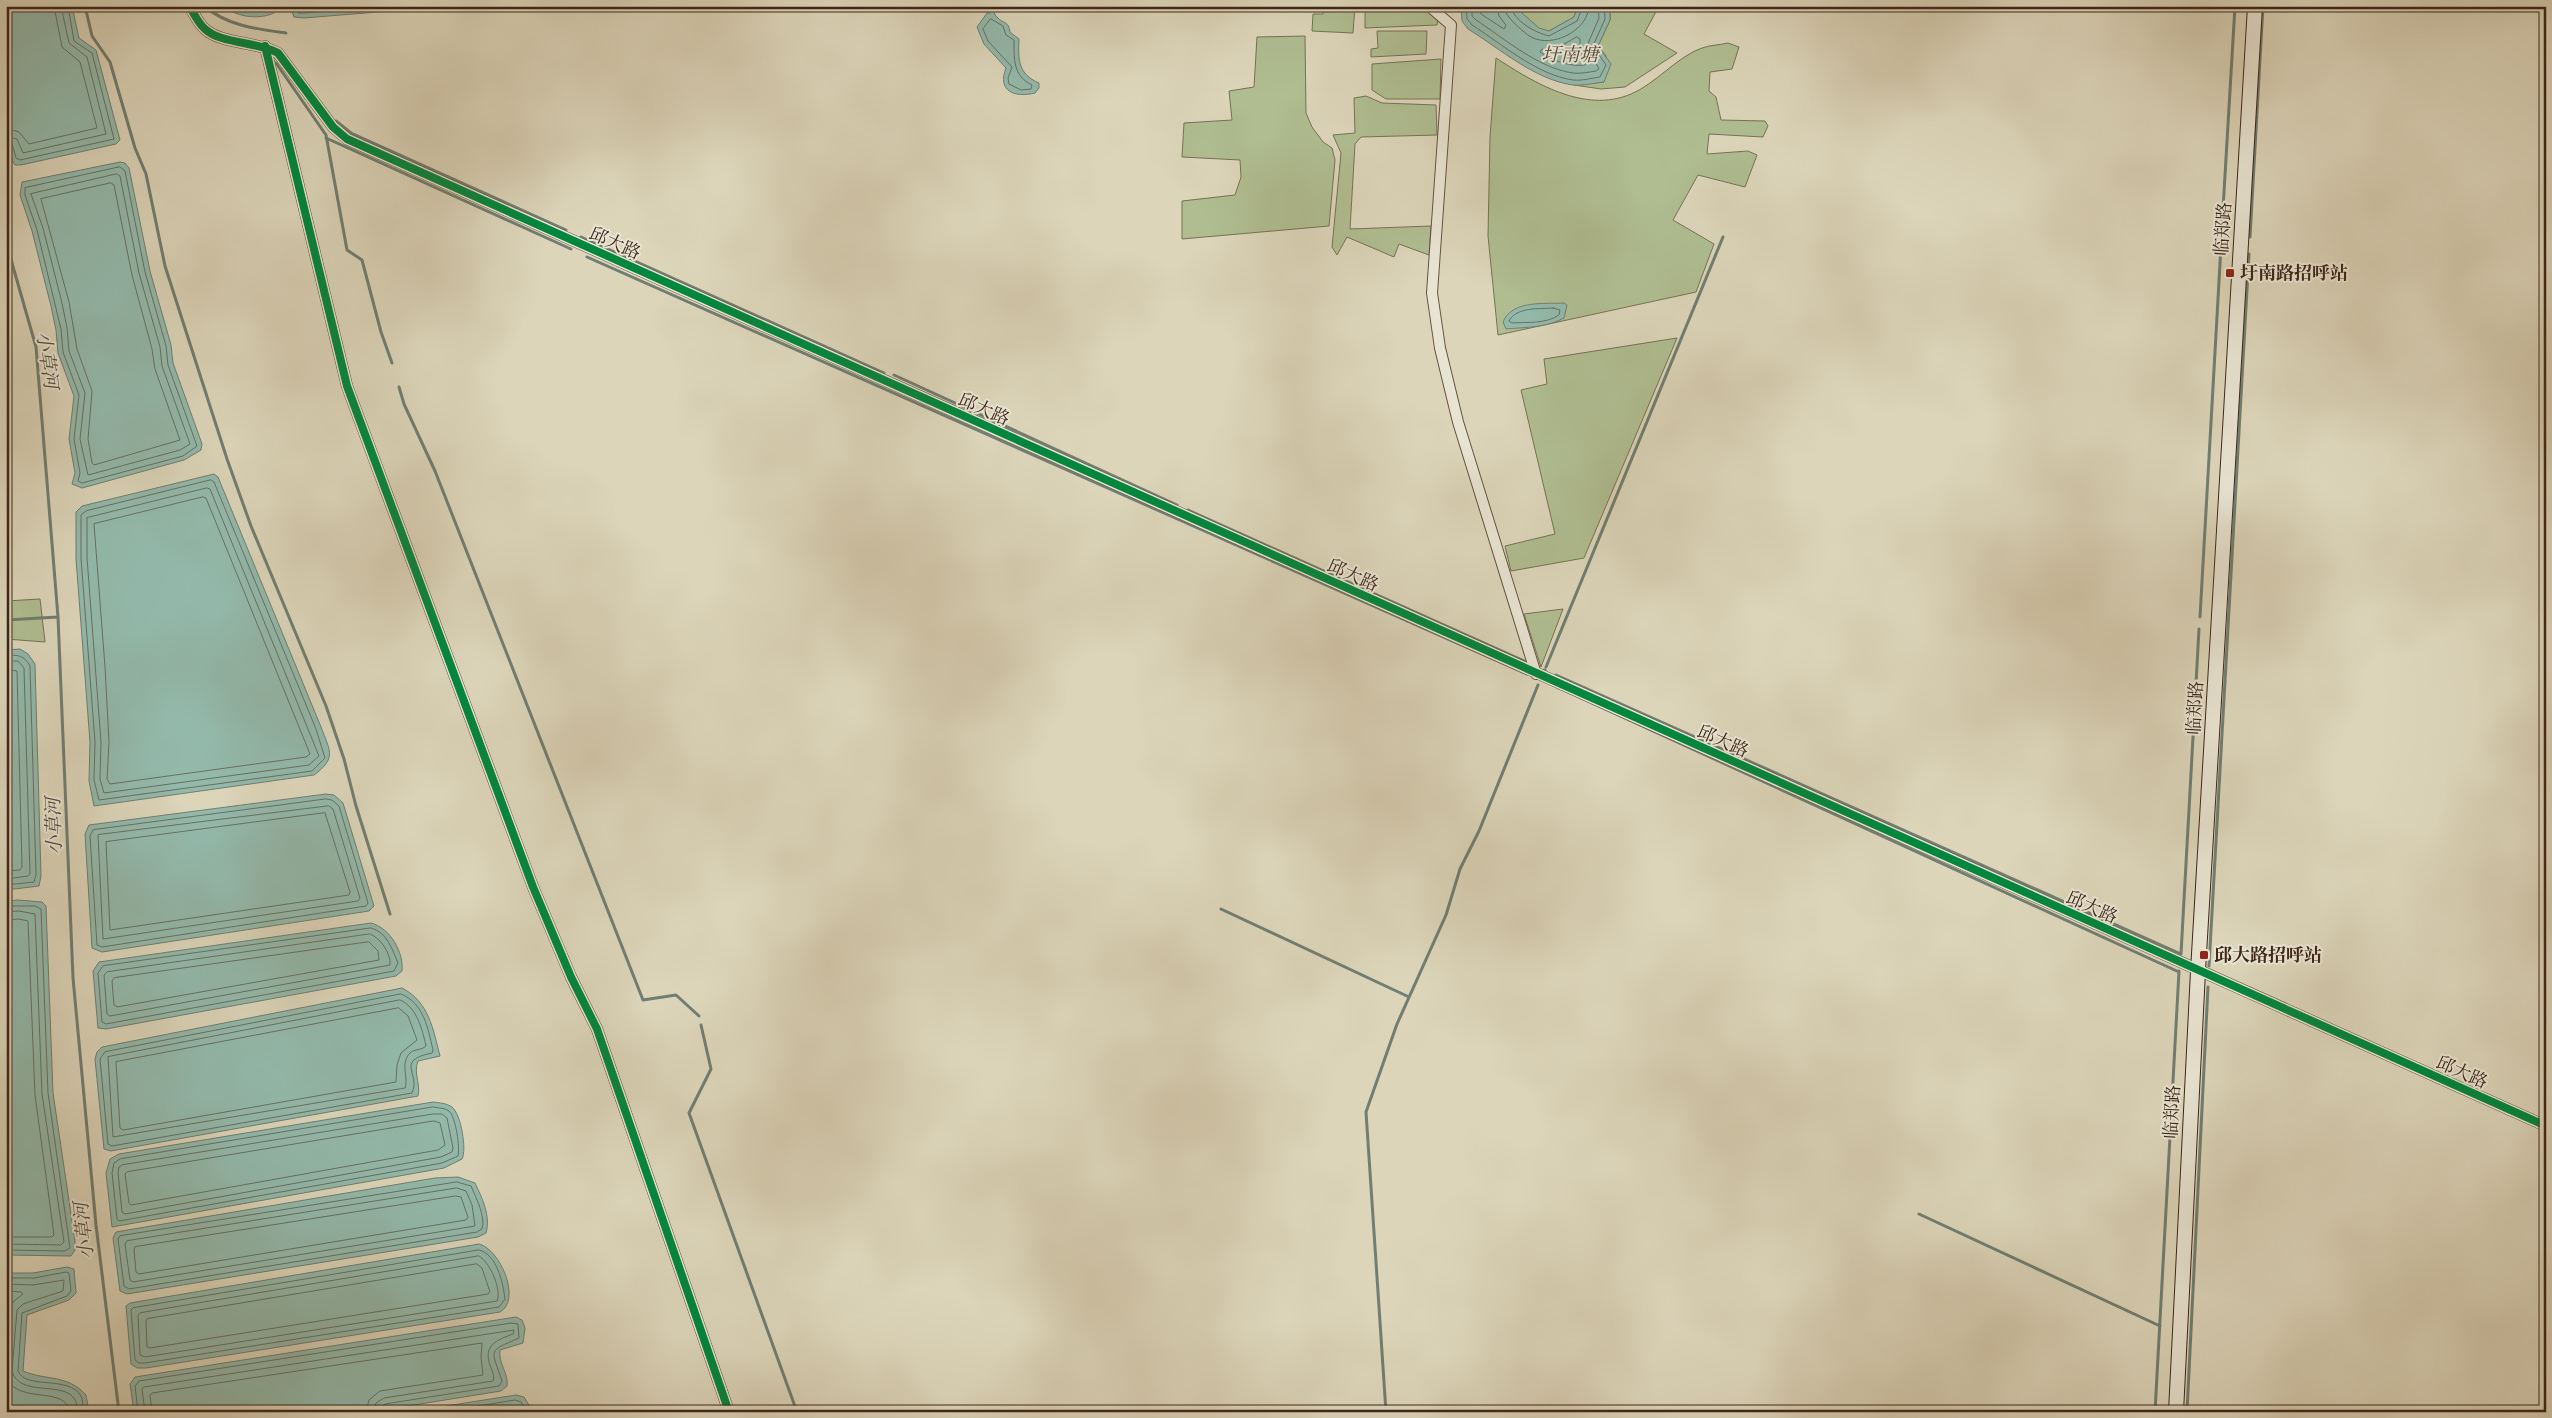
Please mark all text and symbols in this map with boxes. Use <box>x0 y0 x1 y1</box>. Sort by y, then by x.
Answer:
water label: 圩南塘 <box>1541 43 1601 66</box>
street label: 临郑路 <box>2210 201 2236 257</box>
street label: 邱大路 <box>586 222 644 264</box>
place label: 圩南路招呼站 <box>2240 262 2348 284</box>
marker: 圩南路招呼站 <box>2224 267 2236 279</box>
water label: 小草河 <box>32 330 63 393</box>
street label: 邱大路 <box>955 388 1013 430</box>
street label: 邱大路 <box>1324 554 1382 596</box>
street label: 临郑路 <box>2183 680 2207 736</box>
street label: 邱大路 <box>1694 720 1752 762</box>
water label: 小草河 <box>41 794 66 855</box>
street label: 邱大路 <box>2063 886 2121 928</box>
place label: 邱大路招呼站 <box>2214 944 2322 966</box>
marker: 邱大路招呼站 <box>2198 949 2210 961</box>
street label: 邱大路 <box>2433 1051 2491 1093</box>
street label: 临郑路 <box>2160 1084 2184 1140</box>
water label: 小草河 <box>69 1198 98 1261</box>

